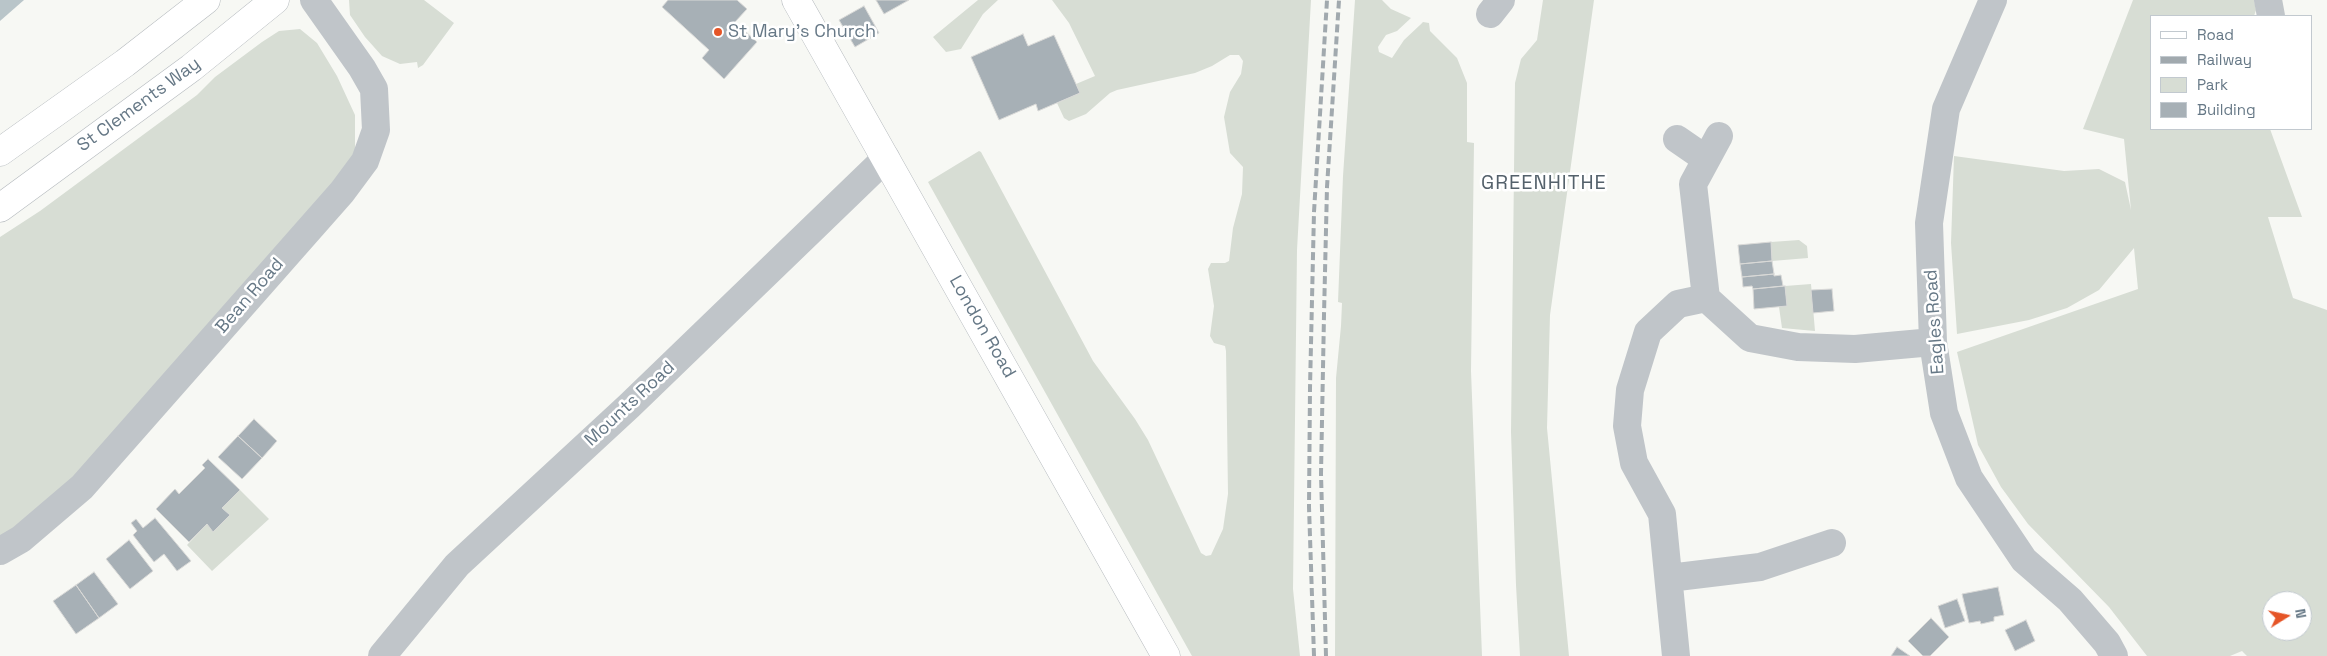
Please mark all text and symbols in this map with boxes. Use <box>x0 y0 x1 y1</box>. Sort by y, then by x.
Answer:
legend <box>2150 15 2312 130</box>
place label: St Mary's Church <box>728 21 876 43</box>
text: Road <box>2197 25 2234 44</box>
marker: St Mary's Church <box>712 26 724 38</box>
text: Railway <box>2197 50 2252 69</box>
street label: St Clements Way <box>73 53 205 157</box>
text: Park <box>2197 75 2228 94</box>
text: Building <box>2197 100 2256 119</box>
district label: GREENHITHE <box>1480 172 1608 196</box>
street label: Bean Road <box>211 254 289 338</box>
street label: Eagles Road <box>1921 269 1949 375</box>
street label: London Road <box>944 272 1020 382</box>
street label: Mounts Road <box>581 357 679 451</box>
north arrow <box>2262 591 2312 641</box>
text: N <box>2291 607 2310 620</box>

